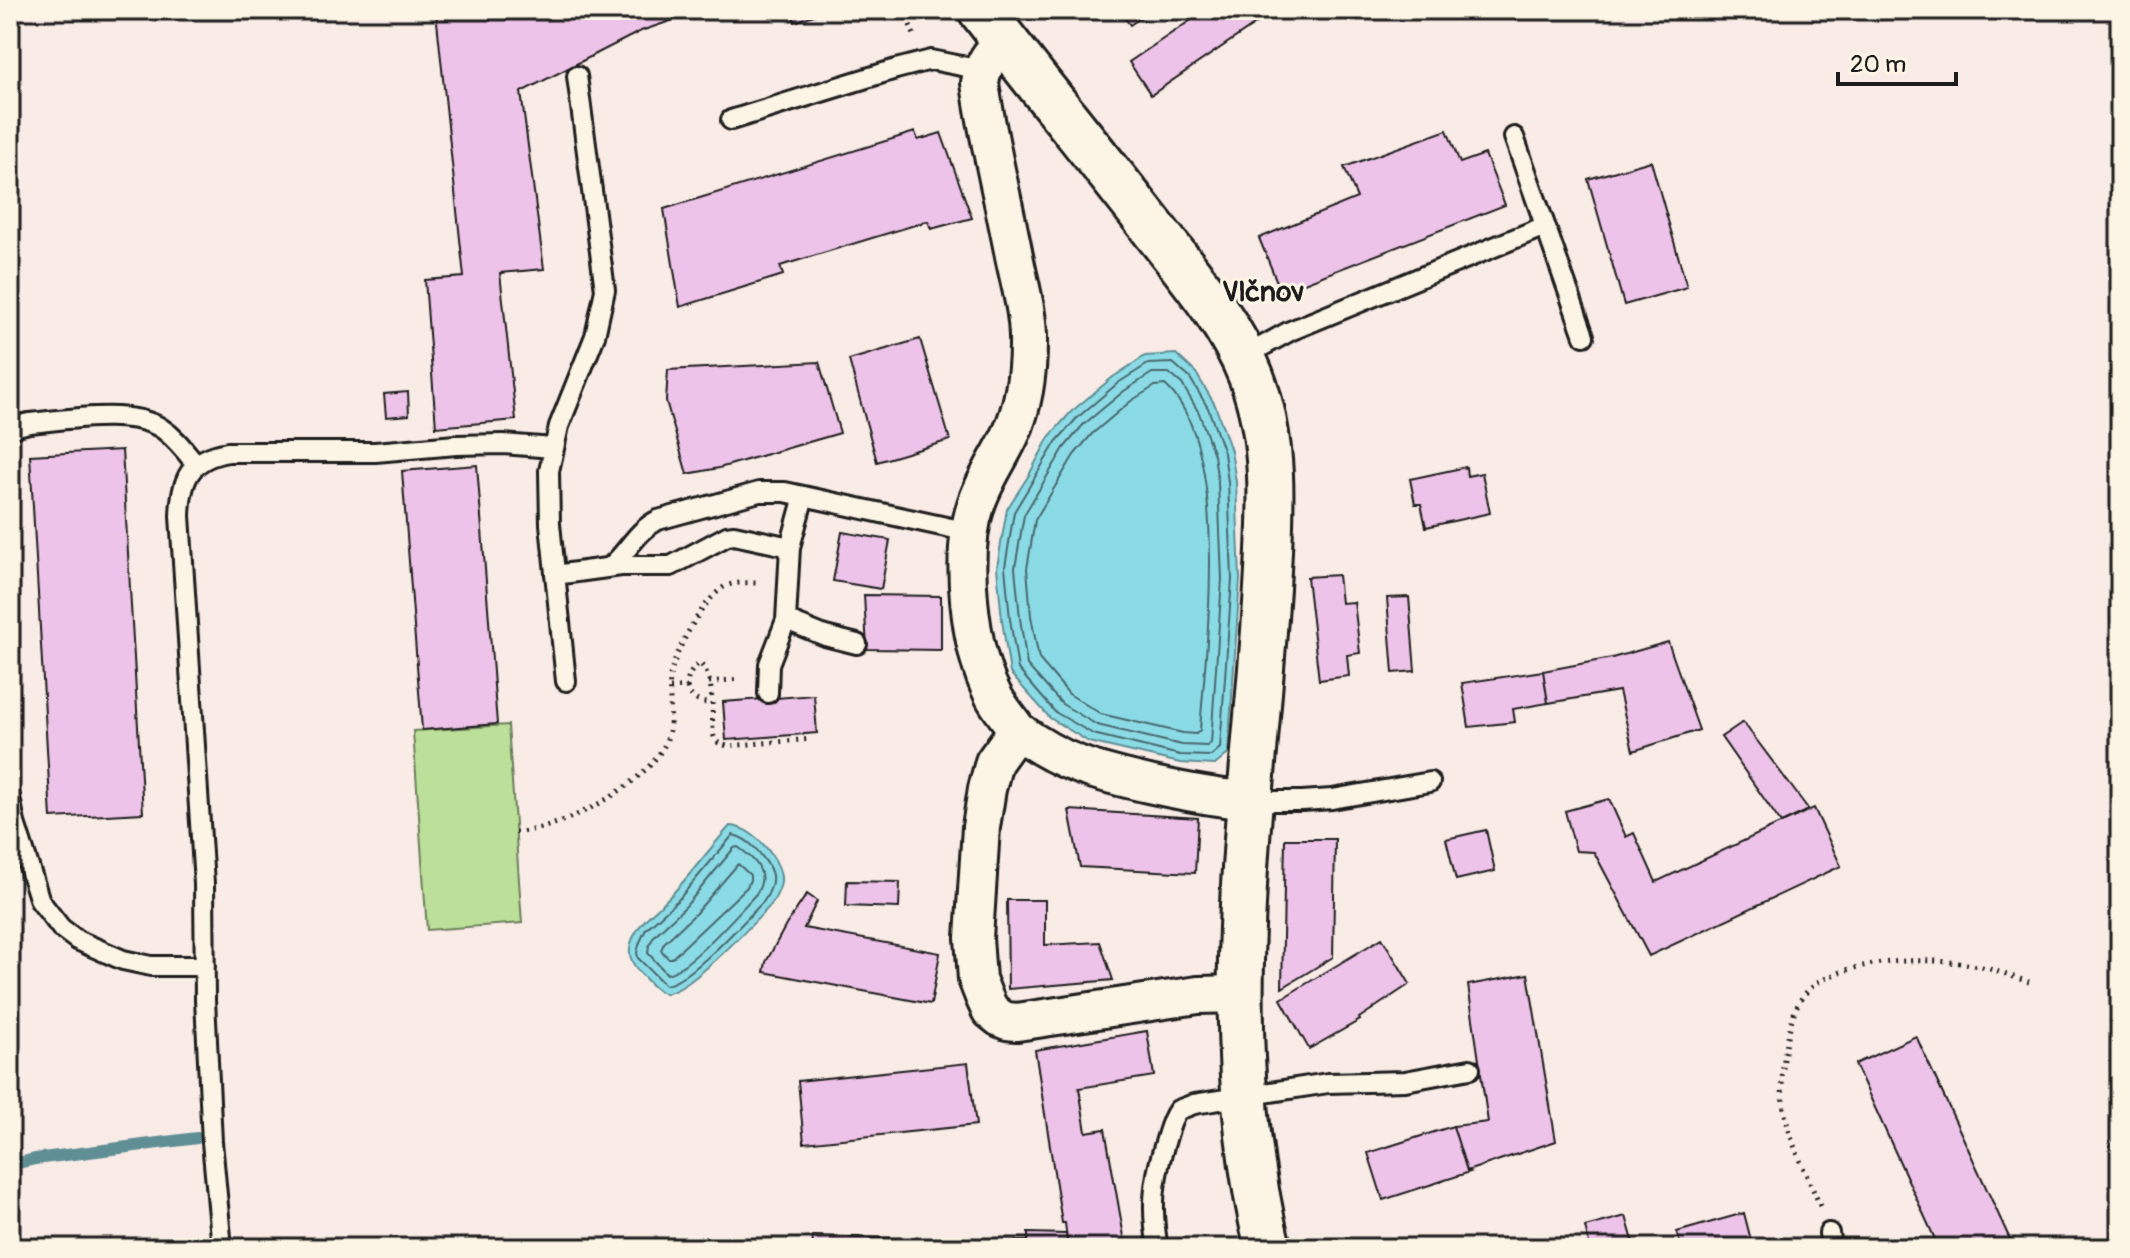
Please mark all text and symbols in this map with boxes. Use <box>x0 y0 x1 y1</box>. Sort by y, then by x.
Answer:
scale bar <box>1838 36 1956 86</box>
text: 20 m <box>1850 50 1906 79</box>
district label: Vlčnov <box>1222 275 1304 310</box>

